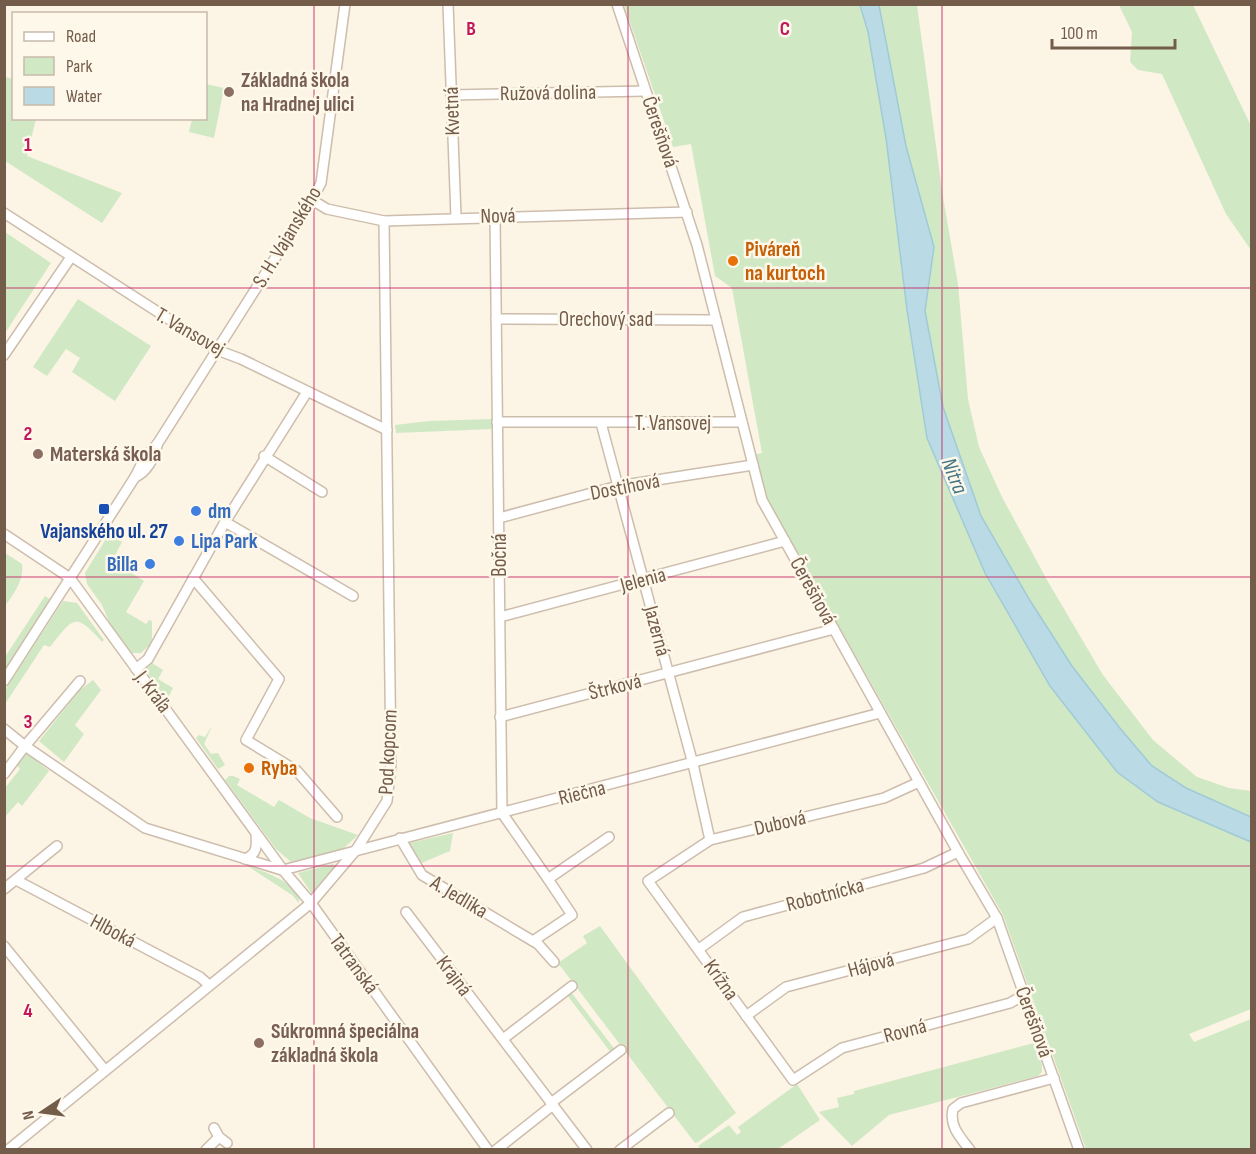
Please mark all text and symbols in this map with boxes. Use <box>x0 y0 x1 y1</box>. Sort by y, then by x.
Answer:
legend <box>12 12 207 120</box>
scale bar <box>1052 12 1175 50</box>
text: B <box>466 17 476 41</box>
text: C <box>780 17 790 41</box>
text: 100 m <box>1061 23 1098 44</box>
text: Road <box>66 26 96 47</box>
text: Park <box>66 56 92 77</box>
place label: Základná škola na Hradnej ulici <box>241 68 354 117</box>
street label: Ružová dolina <box>500 80 596 106</box>
marker: Základná škola na Hradnej ulici <box>222 85 236 99</box>
text: Water <box>66 86 102 107</box>
street label: Kvetná <box>439 86 465 136</box>
street label: Čerešňová <box>636 93 684 171</box>
text: 1 <box>24 133 32 157</box>
street label: S. H. Vajanského <box>247 182 327 292</box>
street label: Nová <box>480 203 516 229</box>
place label: Piváreň na kurtoch <box>745 237 825 286</box>
marker: Piváreň na kurtoch <box>726 254 740 268</box>
street label: T. Vansovej <box>151 302 229 362</box>
street label: Orechový sad <box>559 307 653 332</box>
street label: T. Vansovej <box>635 411 711 436</box>
text: 2 <box>24 422 32 446</box>
place label: Materská škola <box>50 442 161 467</box>
marker: Materská škola <box>31 447 45 461</box>
water label: Nitra <box>935 454 973 498</box>
street label: Dostihová <box>588 468 662 506</box>
place label: dm <box>208 499 231 524</box>
marker: Vajanského ul. 27 <box>97 502 111 516</box>
marker: dm <box>189 504 203 518</box>
place label: Vajanského ul. 27 <box>40 519 169 544</box>
place label: Lipa Park <box>191 529 258 554</box>
street label: Bočná <box>487 533 512 577</box>
marker: Lipa Park <box>172 534 186 548</box>
place label: Billa <box>107 552 138 577</box>
street label: Čerešňová <box>784 553 842 629</box>
marker: Billa <box>143 557 157 571</box>
street label: Jelenia <box>617 562 668 598</box>
street label: Jazerná <box>638 602 676 659</box>
street label: J. Kráľa <box>129 665 177 718</box>
street label: Štrková <box>586 668 644 706</box>
street label: Pod kopcom <box>373 709 403 795</box>
text: 3 <box>24 710 33 734</box>
place label: Ryba <box>261 756 297 781</box>
marker: Ryba <box>242 761 256 775</box>
street label: Riečna <box>556 775 608 811</box>
street label: Dubová <box>752 805 808 841</box>
street label: A. Jedlika <box>425 870 492 924</box>
street label: Robotnícka <box>783 873 867 917</box>
street label: Hlboká <box>86 909 140 953</box>
street label: Tatranská <box>324 929 384 999</box>
street label: Hájová <box>845 947 897 983</box>
street label: Krajná <box>431 951 477 1001</box>
street label: Krížna <box>698 955 744 1005</box>
street label: Čerešňová <box>1010 983 1058 1061</box>
text: 4 <box>23 999 33 1023</box>
street label: Rovná <box>881 1013 929 1049</box>
place label: Súkromná špeciálna základná škola <box>271 1019 419 1068</box>
marker: Súkromná špeciálna základná škola <box>252 1036 266 1050</box>
north arrow <box>12 1082 72 1142</box>
text: N <box>19 1109 39 1121</box>

